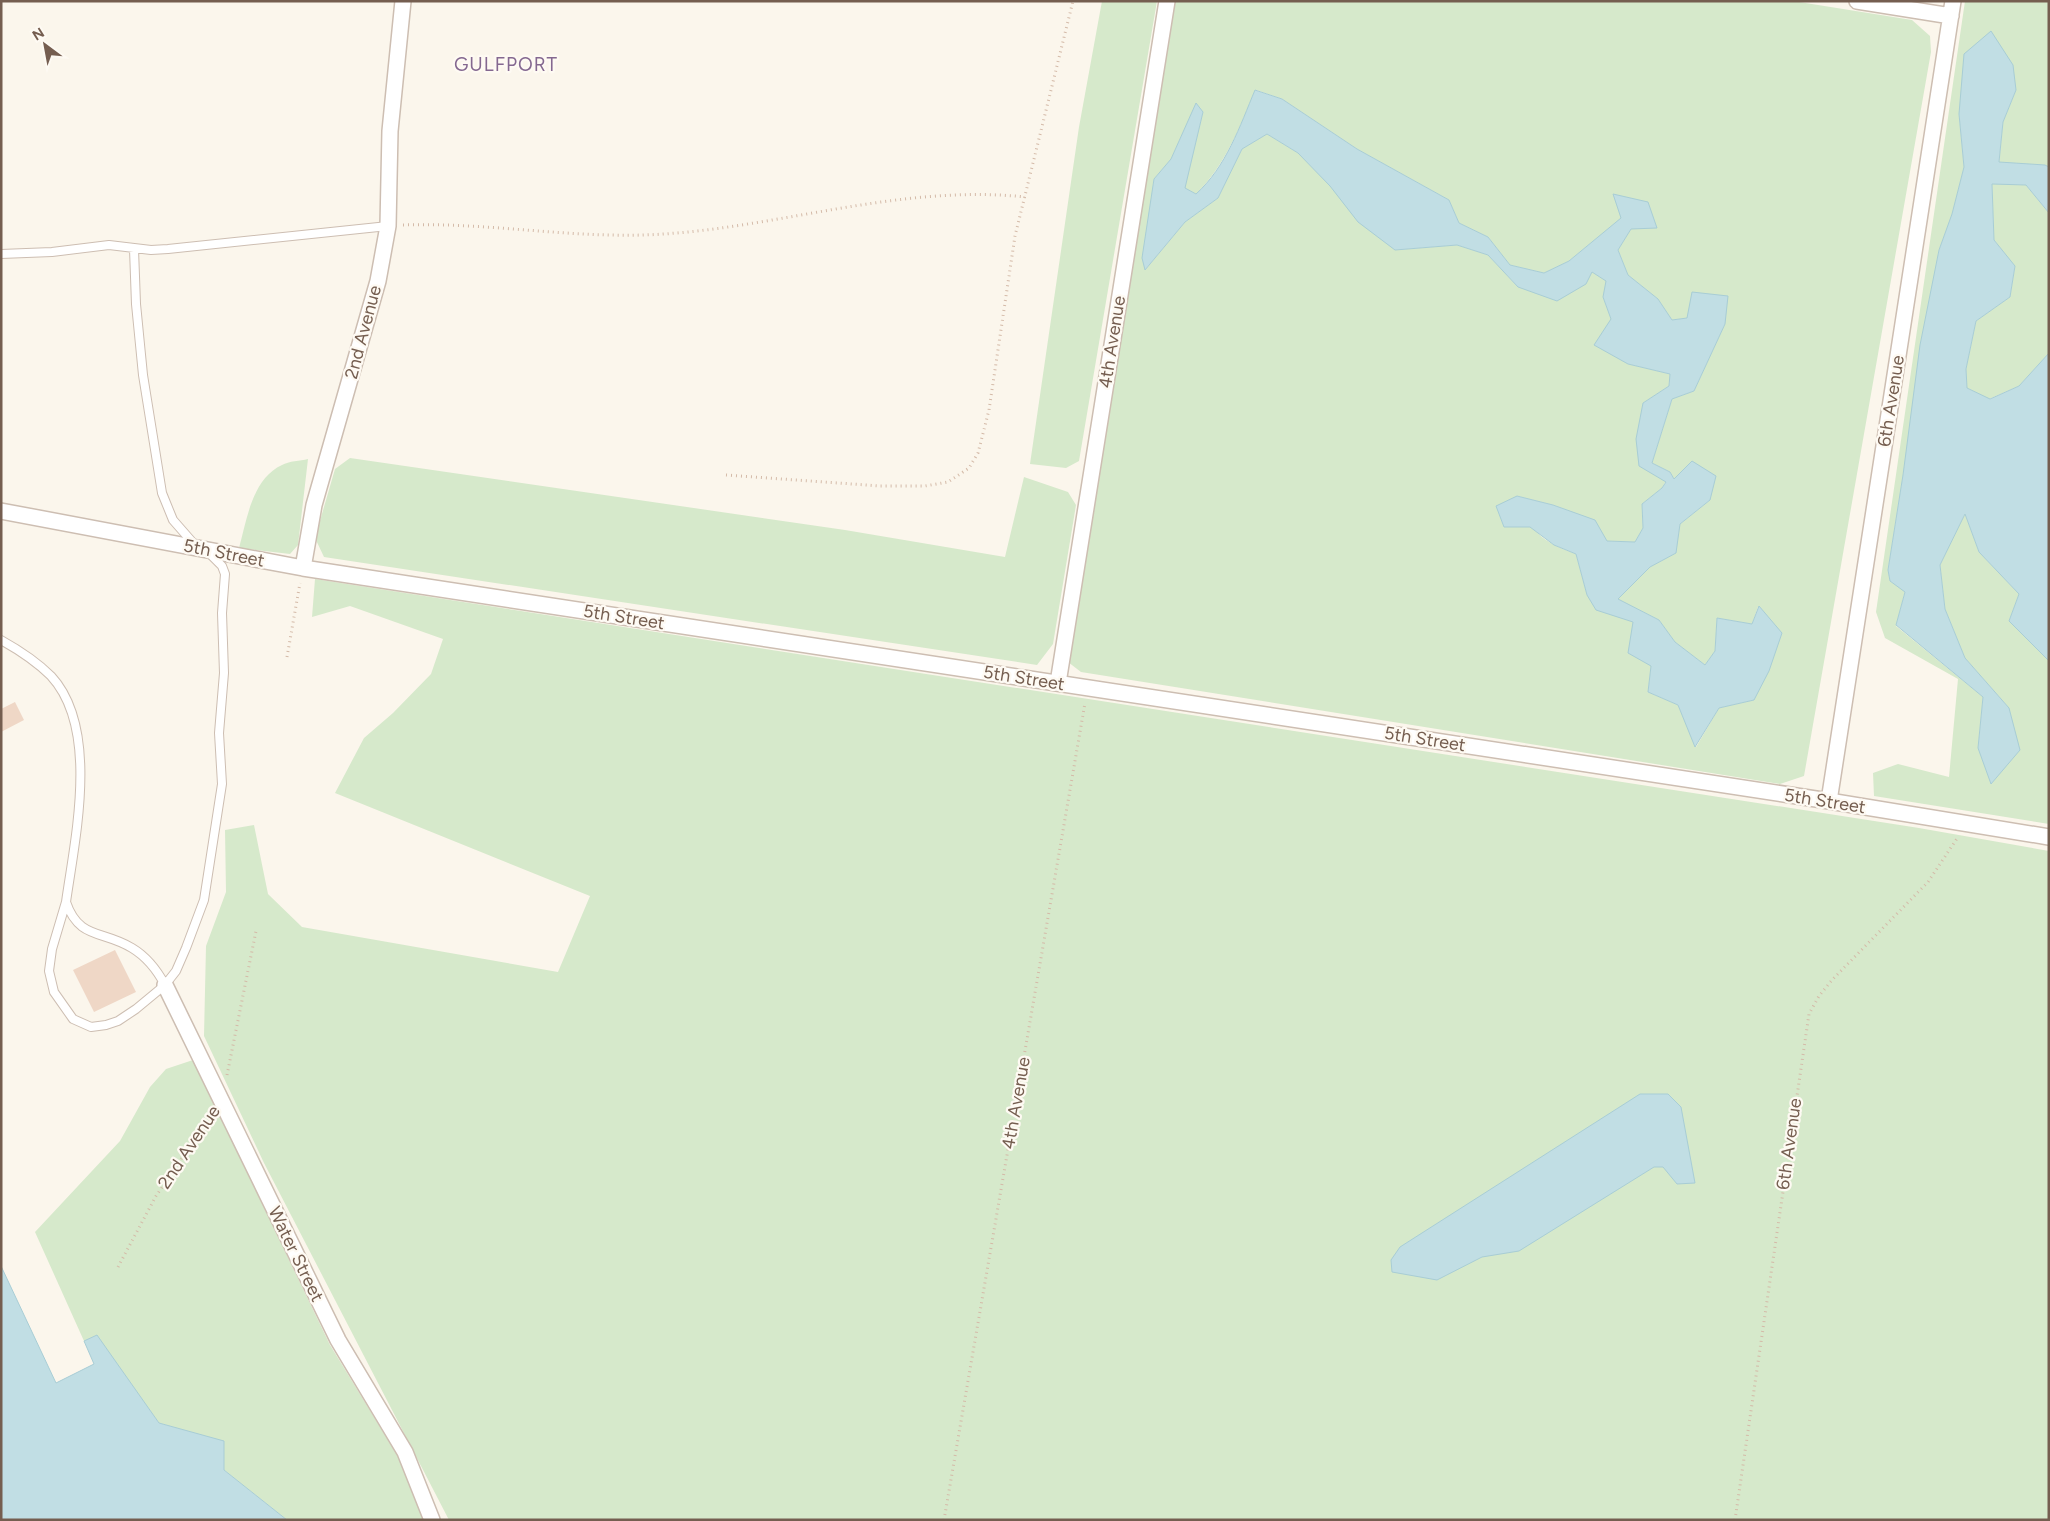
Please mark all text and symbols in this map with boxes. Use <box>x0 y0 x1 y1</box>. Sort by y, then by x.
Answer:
north arrow <box>20 20 70 70</box>
text: N <box>29 24 47 44</box>
district label: GULFPORT <box>454 53 558 76</box>
street label: 2nd Avenue <box>340 283 386 381</box>
street label: 4th Avenue <box>1094 294 1130 390</box>
street label: 6th Avenue <box>1873 354 1909 448</box>
street label: 5th Street <box>182 534 267 572</box>
street label: 5th Street <box>582 600 666 634</box>
street label: 5th Street <box>982 661 1066 695</box>
street label: 5th Street <box>1383 722 1467 756</box>
street label: 5th Street <box>1783 784 1867 818</box>
street label: 4th Avenue <box>997 1055 1035 1151</box>
street label: 6th Avenue <box>1772 1097 1806 1191</box>
street label: 2nd Avenue <box>153 1101 225 1193</box>
street label: Water Street <box>263 1203 329 1305</box>

